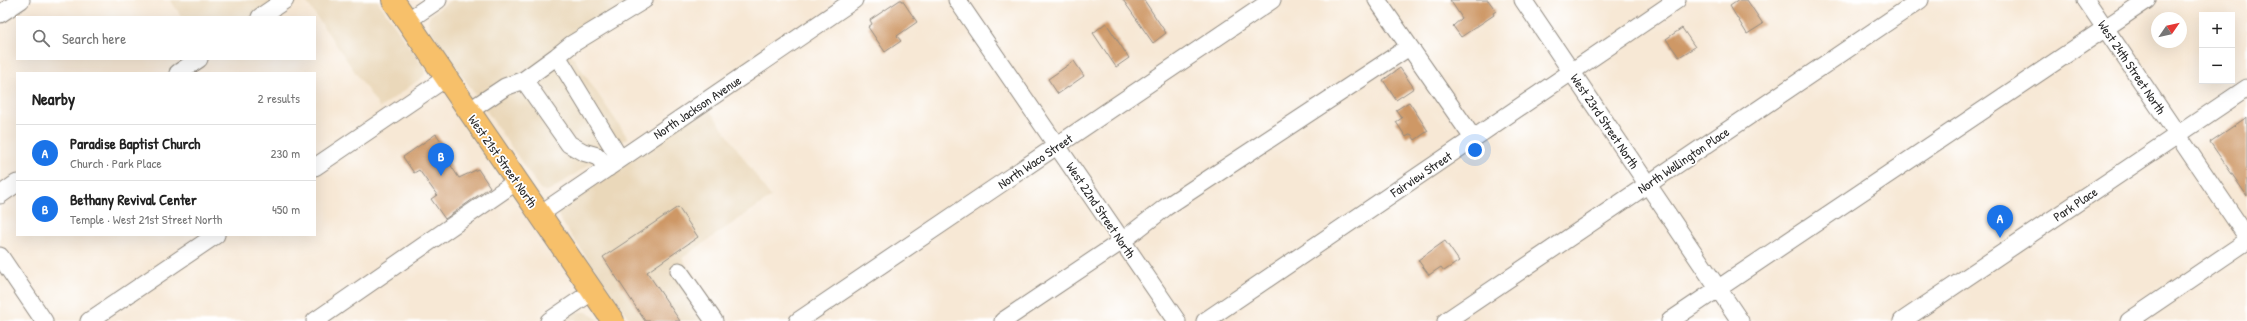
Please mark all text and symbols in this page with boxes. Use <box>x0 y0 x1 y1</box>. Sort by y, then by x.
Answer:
north arrow <box>2151 12 2187 48</box>
map controls <box>2199 12 2235 84</box>
button: + <box>2199 12 2235 48</box>
search box <box>16 16 316 60</box>
street label: West 24th Street North <box>2094 16 2170 118</box>
icon: search <box>30 27 52 49</box>
text: Search here <box>62 28 126 49</box>
button: − <box>2199 48 2235 84</box>
street label: West 23rd Street North <box>1567 70 1644 172</box>
street label: North Jackson Avenue <box>649 71 745 143</box>
text: Nearby <box>32 87 75 110</box>
text: 2 results <box>258 89 300 107</box>
street label: West 21st Street North <box>464 111 542 211</box>
street label: North Wellington Place <box>1634 123 1732 197</box>
street label: North Waco Street <box>994 129 1076 193</box>
text: Paradise Baptist Church <box>70 133 200 154</box>
your location <box>1465 140 1485 160</box>
pin: B <box>428 143 454 176</box>
text: A <box>42 144 48 162</box>
text: 230 m <box>270 144 300 162</box>
street label: Fairview Street <box>1386 147 1456 202</box>
text: Church · Park Place <box>70 154 162 172</box>
street label: West 22nd Street North <box>1062 158 1140 262</box>
street label: Park Place <box>2049 183 2101 225</box>
text: Bethany Revival Center <box>70 189 197 210</box>
text: B <box>42 200 48 218</box>
text: 450 m <box>272 200 300 218</box>
pin: A <box>1987 205 2013 238</box>
text: Temple · West 21st Street North <box>70 210 222 228</box>

